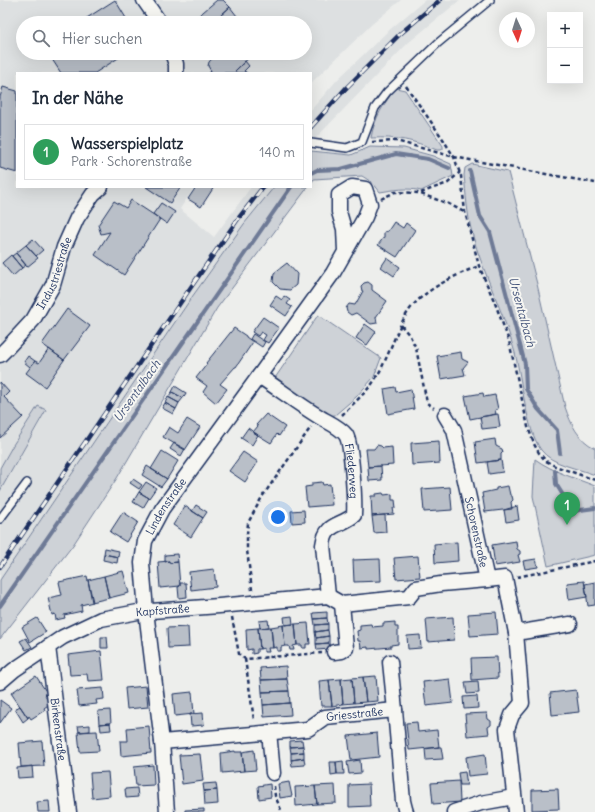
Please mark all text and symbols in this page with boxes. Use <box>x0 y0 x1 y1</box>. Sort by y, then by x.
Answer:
north arrow <box>499 12 535 48</box>
map controls <box>547 12 583 84</box>
button: + <box>547 12 583 48</box>
search box <box>16 16 312 60</box>
icon: search <box>30 27 52 49</box>
text: Hier suchen <box>62 29 142 48</box>
button: − <box>547 48 583 84</box>
text: In der Nähe <box>32 87 124 109</box>
text: Wasserspielplatz <box>71 134 183 153</box>
text: 1 <box>43 144 49 161</box>
text: 140 m <box>259 144 295 161</box>
text: Park · Schorenstraße <box>71 153 192 170</box>
street label: Industriestraße <box>34 234 75 312</box>
water label: Ursentalbach <box>506 275 539 350</box>
water label: Ursentalbach <box>110 356 164 424</box>
street label: Fliederweg <box>342 442 361 499</box>
street label: Lindenstraße <box>143 475 189 537</box>
pin: 1 <box>554 492 580 525</box>
street label: Schorenstraße <box>462 495 491 569</box>
your location <box>268 507 288 527</box>
street label: Kapfstraße <box>135 601 190 619</box>
street label: Birkenstraße <box>48 697 69 762</box>
street label: Griesstraße <box>325 704 384 724</box>

